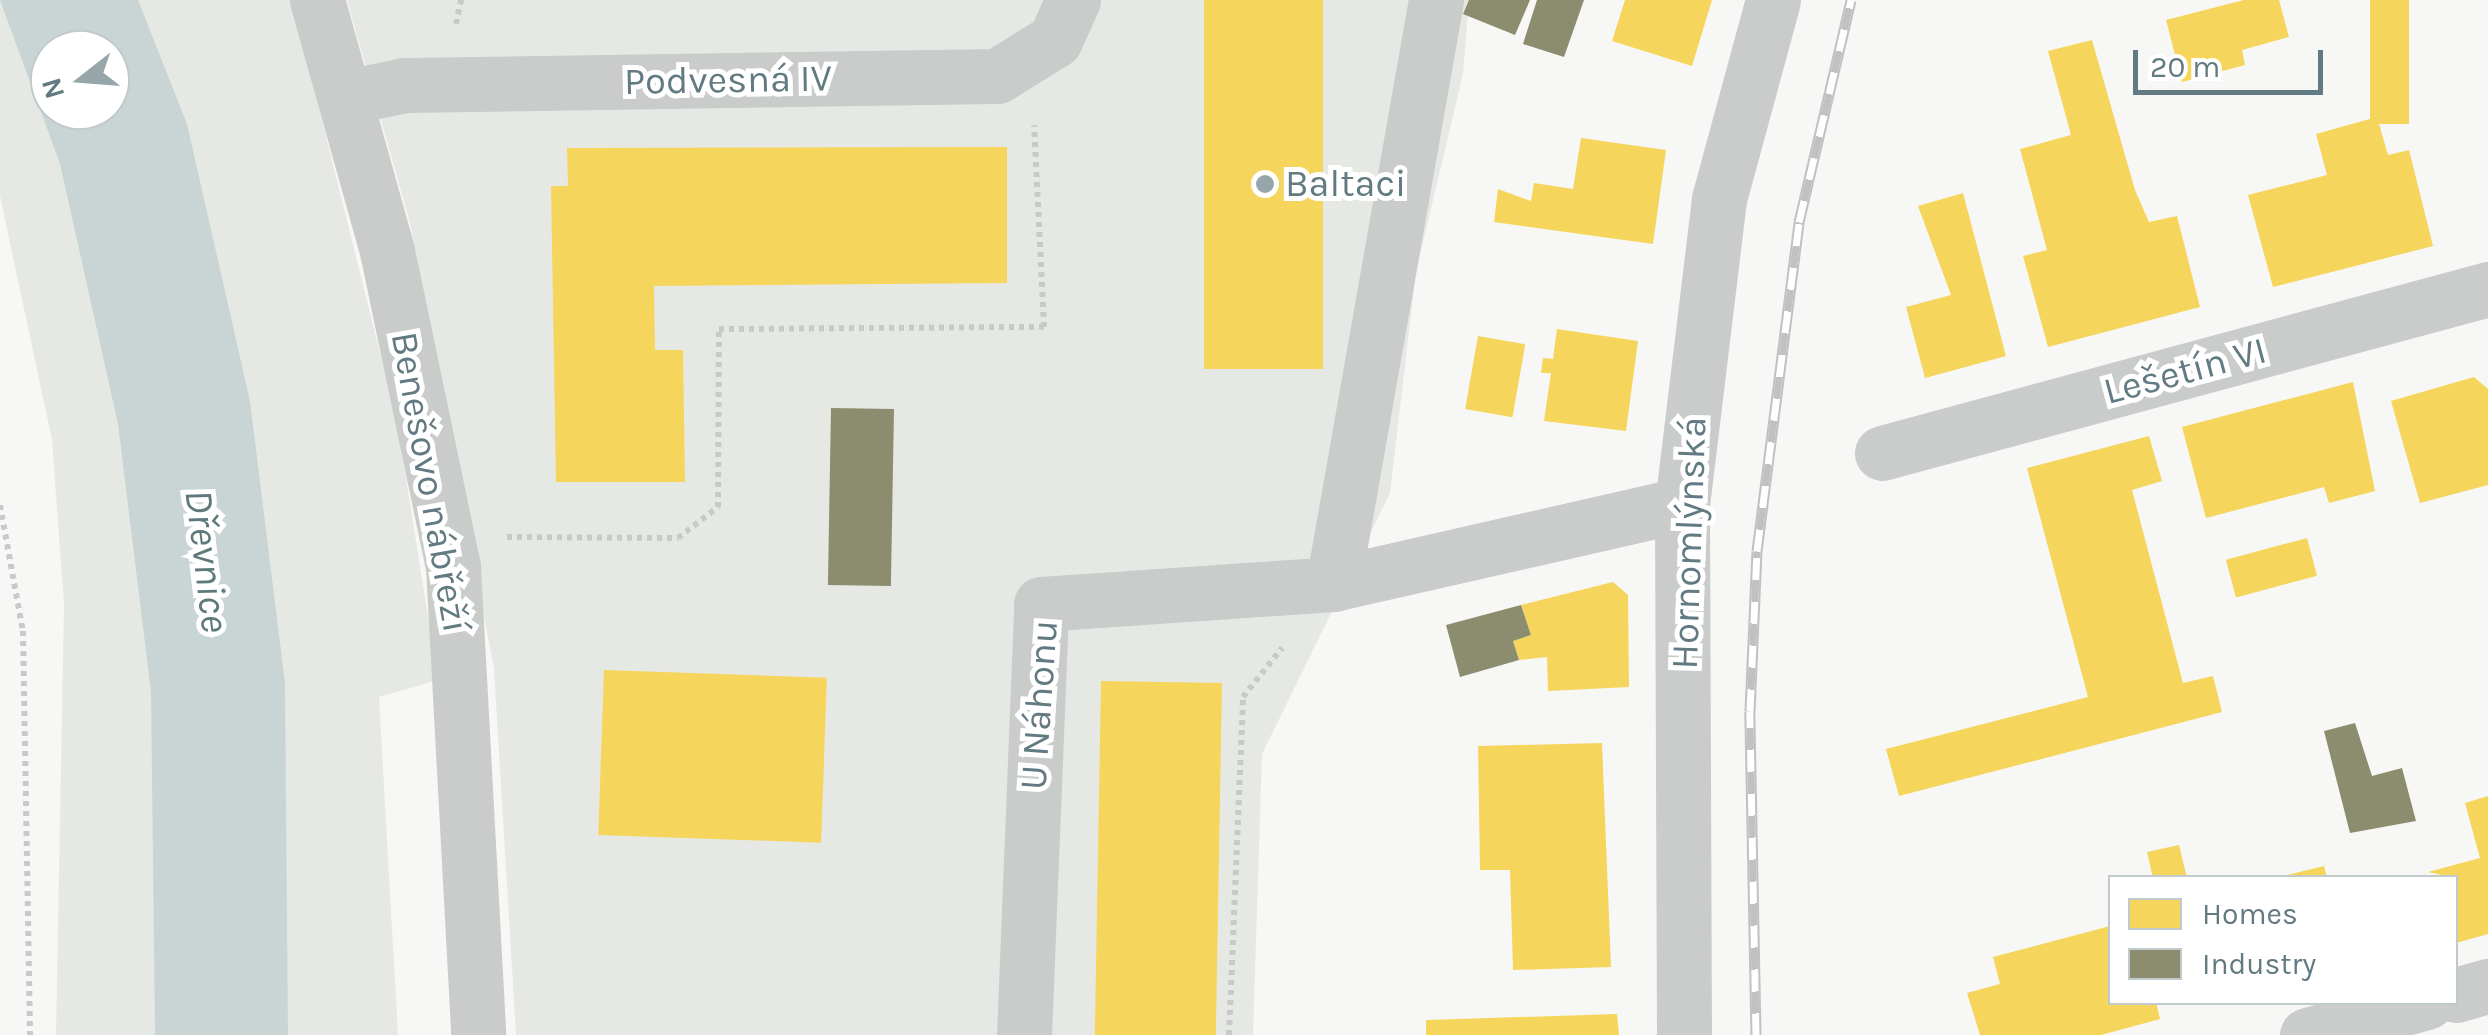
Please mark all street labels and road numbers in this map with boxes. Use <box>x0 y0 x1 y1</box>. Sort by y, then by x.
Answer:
street label: Podvesná IV <box>624 55 832 105</box>
street label: Lešetín VI <box>2099 327 2271 415</box>
street label: Benešovo nábřeží <box>381 328 479 636</box>
street label: Hornomlýnská <box>1662 416 1716 670</box>
street label: U Náhonu <box>1010 618 1068 792</box>

